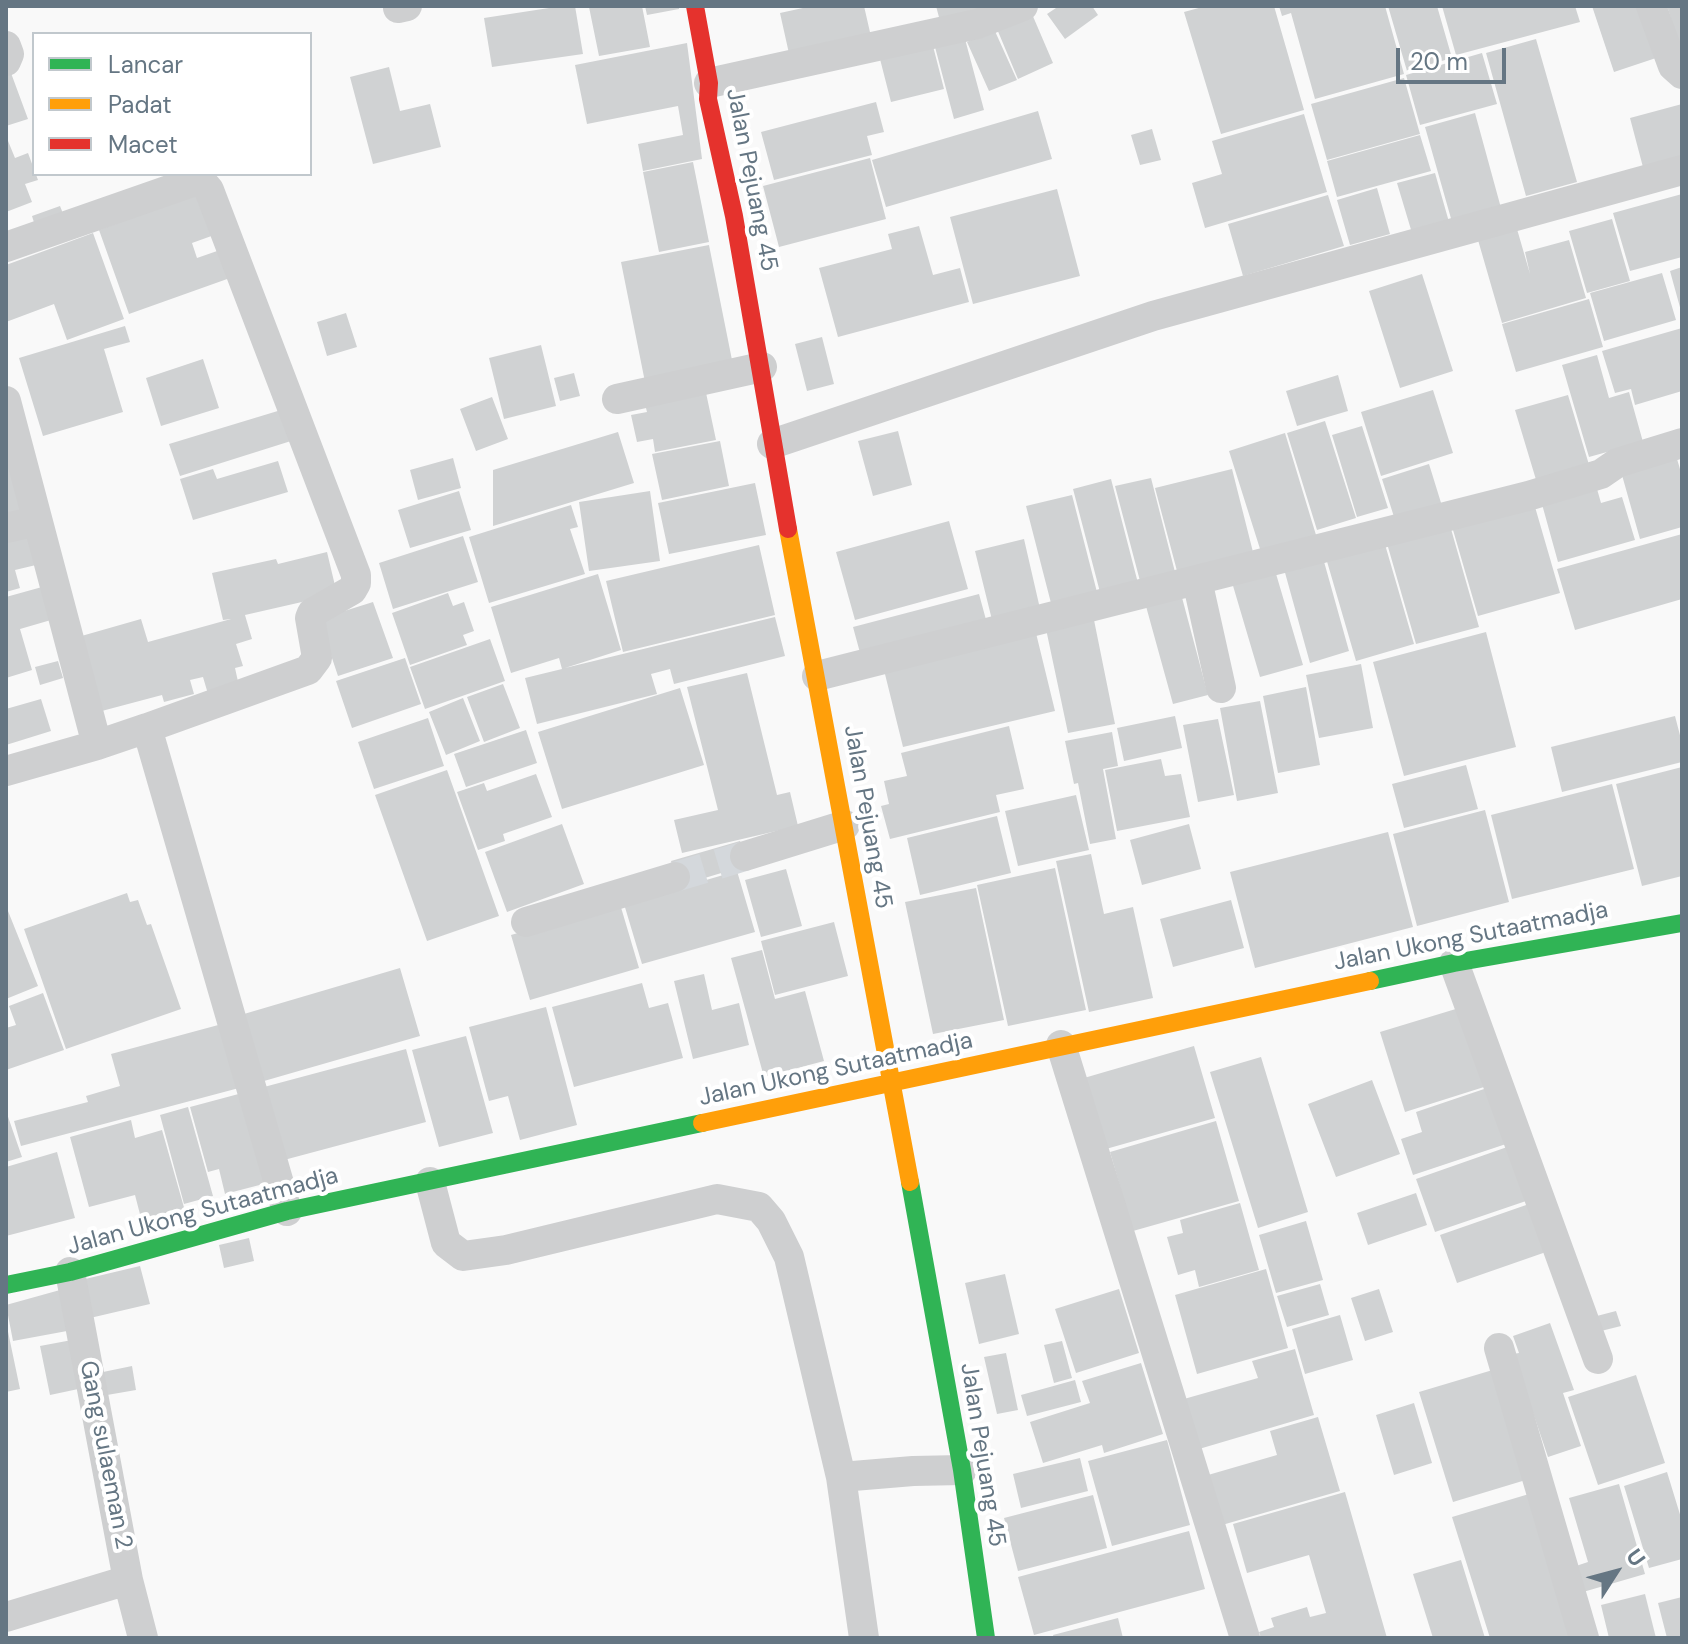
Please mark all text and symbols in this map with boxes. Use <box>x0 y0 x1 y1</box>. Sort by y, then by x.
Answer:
legend <box>32 32 312 176</box>
scale bar <box>1400 32 1510 82</box>
text: 20 m <box>1410 46 1468 77</box>
text: Lancar <box>108 49 183 80</box>
street label: Jalan Pejuang 45 <box>719 86 783 274</box>
text: Padat <box>108 89 172 120</box>
text: Macet <box>108 129 178 160</box>
street label: Jalan Pejuang 45 <box>837 723 897 911</box>
street label: Jalan Ukong Sutaatmadja <box>1331 896 1611 978</box>
street label: Jalan Ukong Sutaatmadja <box>697 1027 975 1113</box>
street label: Jalan Ukong Sutaatmadja <box>65 1162 341 1262</box>
street label: Gang sulaeman 2 <box>73 1358 137 1552</box>
street label: Jalan Pejuang 45 <box>953 1361 1011 1549</box>
north arrow <box>1576 1532 1656 1612</box>
text: U <box>1620 1543 1652 1572</box>

